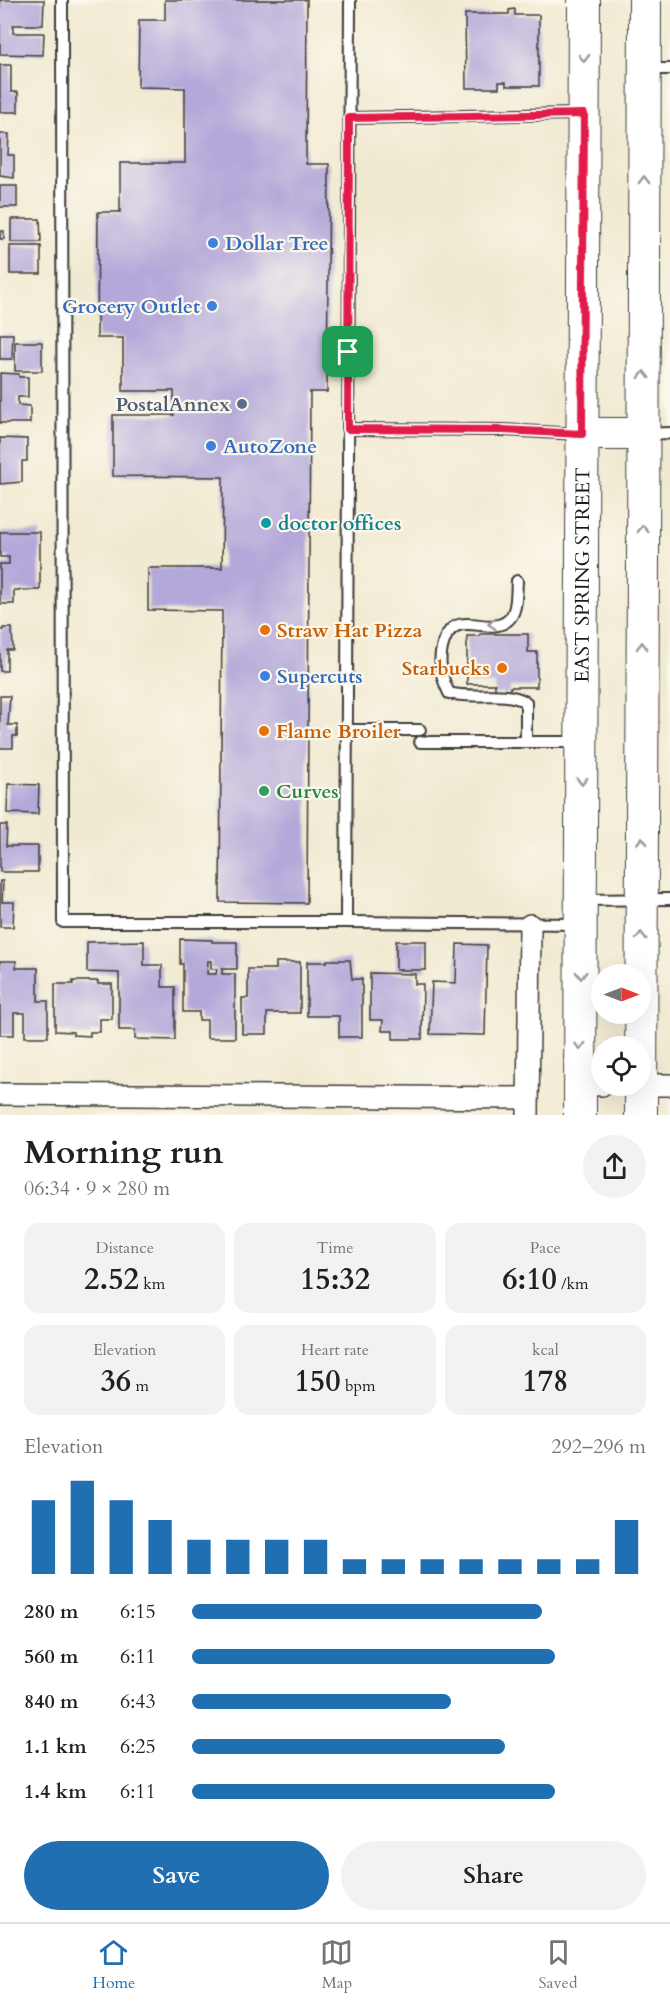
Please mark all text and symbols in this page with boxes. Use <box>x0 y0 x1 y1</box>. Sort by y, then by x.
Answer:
one-way arrow <box>578 54 590 63</box>
one-way arrow <box>638 176 650 185</box>
place label: Dollar Tree <box>225 230 328 257</box>
marker: Dollar Tree <box>206 236 220 250</box>
place label: Grocery Outlet <box>62 293 200 320</box>
marker: Grocery Outlet <box>205 299 219 313</box>
pin <box>322 326 373 377</box>
icon: arrive <box>331 335 364 368</box>
one-way arrow <box>638 371 650 380</box>
place label: PostalAnnex <box>116 391 230 418</box>
marker: PostalAnnex <box>235 397 249 411</box>
place label: AutoZone <box>223 433 317 460</box>
marker: AutoZone <box>204 439 218 453</box>
street label: EAST SPRING STREET <box>568 467 596 683</box>
place label: doctor offices <box>278 510 401 537</box>
marker: doctor offices <box>259 516 273 530</box>
one-way arrow <box>637 525 649 534</box>
place label: Straw Hat Pizza <box>277 617 423 644</box>
one-way arrow <box>487 617 496 630</box>
marker: Straw Hat Pizza <box>258 623 272 637</box>
one-way arrow <box>636 641 648 650</box>
place label: Starbucks <box>402 655 490 682</box>
marker: Starbucks <box>495 661 509 675</box>
place label: Supercuts <box>277 663 363 690</box>
marker: Supercuts <box>258 669 272 683</box>
place label: Flame Broiler <box>276 718 402 745</box>
marker: Flame Broiler <box>257 724 271 738</box>
one-way arrow <box>575 777 588 786</box>
place label: Curves <box>276 778 339 805</box>
marker: Curves <box>257 784 271 798</box>
one-way arrow <box>636 836 648 845</box>
one-way arrow <box>635 932 647 941</box>
north arrow <box>591 964 651 1024</box>
map controls <box>591 964 651 1096</box>
one-way arrow <box>575 970 587 979</box>
button: locate <box>591 1036 651 1096</box>
one-way arrow <box>574 1042 586 1051</box>
text: Morning run <box>24 1130 224 1175</box>
button: share <box>583 1135 646 1198</box>
text: 06:34 · 9 × 280 m <box>24 1175 170 1202</box>
text: Distance <box>95 1237 154 1259</box>
text: Time <box>316 1237 354 1259</box>
text: Pace <box>530 1237 561 1259</box>
text: 2.52 <box>84 1259 139 1300</box>
text: 15:32 <box>300 1259 370 1300</box>
text: 6:10 <box>502 1259 557 1300</box>
text: km <box>139 1273 165 1295</box>
text: /km <box>557 1273 589 1295</box>
text: Elevation <box>93 1339 156 1361</box>
text: Heart rate <box>301 1339 369 1361</box>
text: kcal <box>532 1339 559 1361</box>
text: 36 <box>100 1361 131 1402</box>
text: 150 <box>294 1361 341 1402</box>
text: 178 <box>522 1361 568 1402</box>
text: m <box>131 1375 149 1397</box>
text: bpm <box>341 1375 376 1397</box>
text: Elevation <box>24 1433 103 1460</box>
text: 292–296 m <box>551 1433 646 1460</box>
text: 280 m <box>24 1598 79 1625</box>
text: 6:15 <box>120 1598 156 1625</box>
text: 560 m <box>24 1643 79 1670</box>
text: 6:11 <box>120 1643 156 1670</box>
text: 840 m <box>24 1688 79 1715</box>
text: 6:43 <box>120 1688 156 1715</box>
text: 1.1 km <box>24 1733 87 1760</box>
text: 6:25 <box>120 1733 156 1760</box>
text: 1.4 km <box>24 1778 87 1805</box>
text: 6:11 <box>120 1778 156 1805</box>
button: Save <box>24 1841 329 1910</box>
button: Share <box>341 1841 646 1910</box>
tab: Home <box>93 1936 135 1994</box>
tab: Map <box>320 1936 353 1994</box>
tab: Saved <box>539 1936 577 1994</box>

